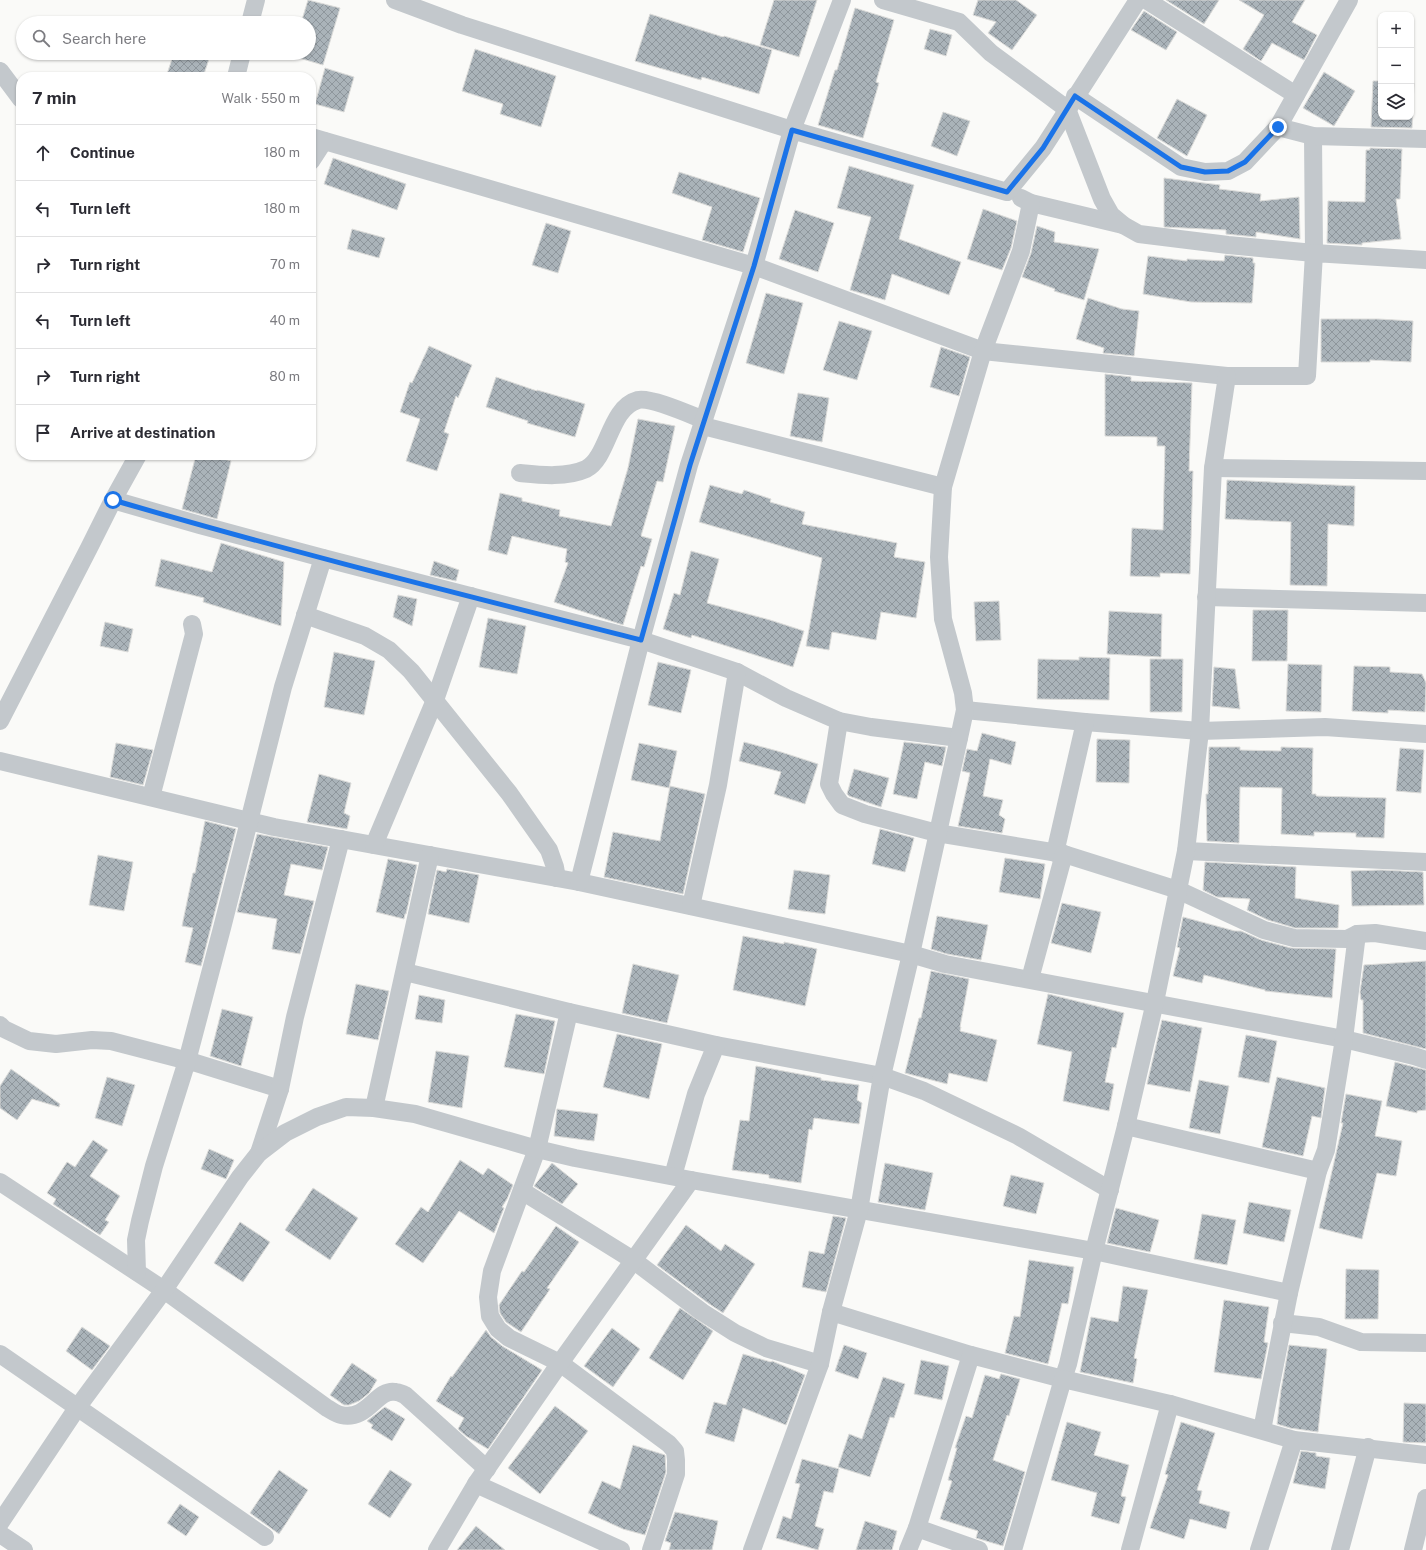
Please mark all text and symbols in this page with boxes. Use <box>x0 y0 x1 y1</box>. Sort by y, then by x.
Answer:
map controls <box>1378 12 1414 120</box>
button: + <box>1378 12 1414 48</box>
search box <box>16 16 316 60</box>
icon: search <box>30 27 52 49</box>
text: Search here <box>62 30 146 47</box>
button: − <box>1378 48 1414 84</box>
button: layers <box>1378 84 1414 120</box>
text: 7 min <box>32 88 76 108</box>
text: Walk · 550 m <box>222 91 300 106</box>
route end <box>1269 118 1287 136</box>
icon: ahead <box>32 142 54 164</box>
text: Continue <box>70 144 135 161</box>
text: 180 m <box>264 145 300 160</box>
icon: left <box>32 198 54 220</box>
text: Turn left <box>70 200 131 217</box>
text: 180 m <box>264 201 300 216</box>
icon: right <box>32 254 54 276</box>
text: Turn right <box>70 256 140 273</box>
text: 70 m <box>270 257 300 272</box>
icon: left <box>32 310 54 332</box>
text: Turn left <box>70 312 131 329</box>
text: 40 m <box>269 313 300 328</box>
icon: right <box>32 366 54 388</box>
text: Turn right <box>70 368 140 385</box>
text: 80 m <box>269 369 300 384</box>
icon: arrive <box>32 422 54 444</box>
text: Arrive at destination <box>70 424 215 441</box>
route start <box>104 491 122 509</box>

